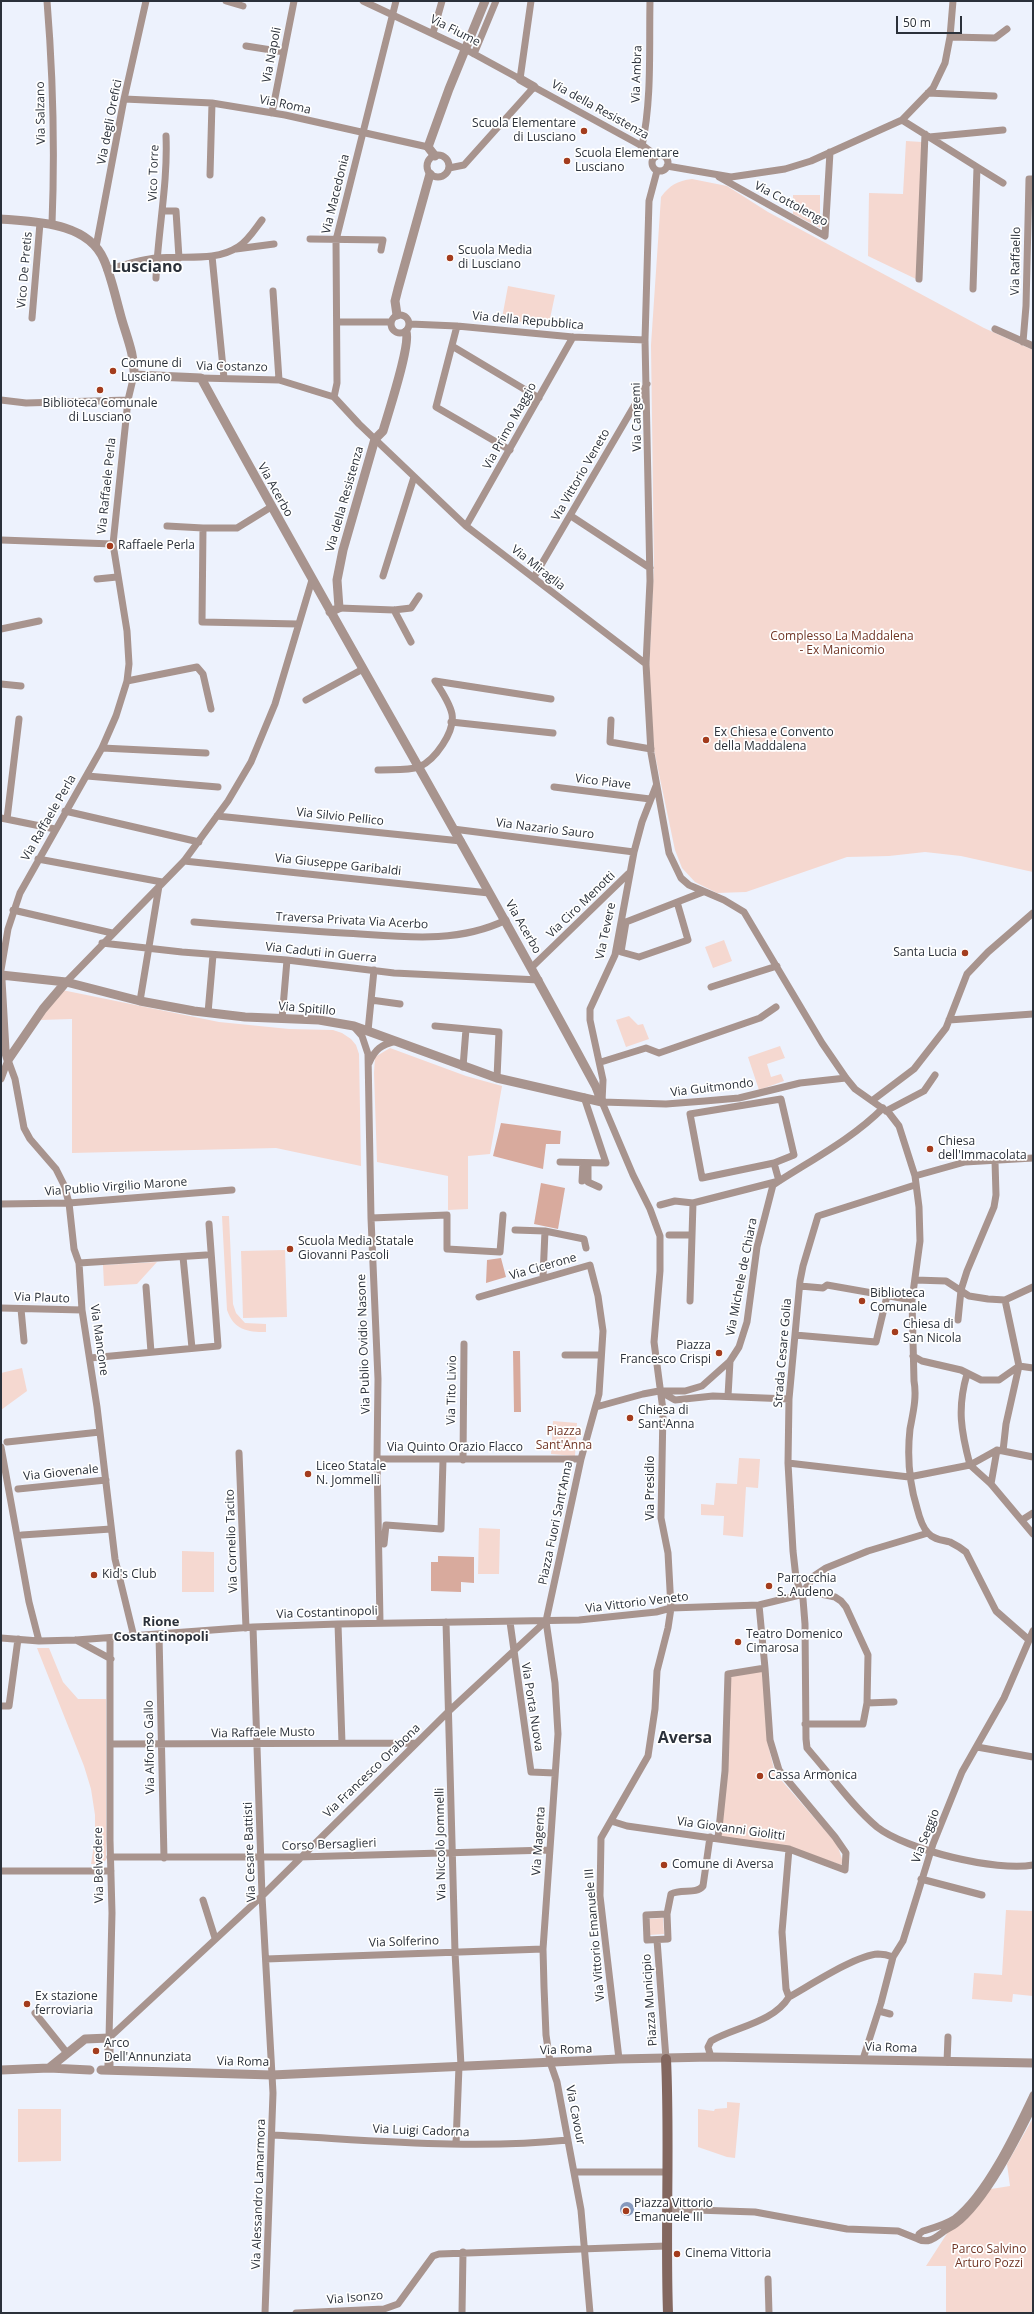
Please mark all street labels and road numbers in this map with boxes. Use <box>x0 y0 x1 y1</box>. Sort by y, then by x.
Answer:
street label: Via Fiume <box>427 12 483 50</box>
street label: Via Napoli <box>260 26 284 84</box>
street label: Via Ambra <box>629 45 645 103</box>
street label: Via della Resistenza <box>549 77 651 143</box>
street label: Via degli Orefici <box>95 78 125 166</box>
street label: Via Salzano <box>33 81 49 145</box>
street label: Via Roma <box>258 93 312 117</box>
street label: Vico Torre <box>146 144 162 202</box>
street label: Via Macedonia <box>319 153 353 235</box>
street label: Via Cottolengo <box>752 179 830 229</box>
street label: Via Raffaello <box>1008 226 1024 296</box>
street label: Vico De Pretis <box>14 231 36 309</box>
street label: Via della Repubblica <box>472 309 584 333</box>
street label: Via Costanzo <box>196 359 268 375</box>
street label: Via Primo Maggio <box>480 380 540 472</box>
street label: Via Cangemi <box>629 382 645 452</box>
street label: Via Vittorio Veneto <box>549 427 613 523</box>
street label: Via Raffaele Perla <box>95 437 119 535</box>
street label: Via della Resistenza <box>323 445 367 553</box>
street label: Via Acerbo <box>254 460 296 520</box>
street label: Via Miraglia <box>508 542 568 594</box>
street label: Vico Piave <box>574 771 632 793</box>
street label: Via Raffaele Perla <box>19 772 79 864</box>
street label: Via Silvio Pellico <box>295 805 385 829</box>
street label: Via Nazario Sauro <box>495 816 595 842</box>
street label: Via Giuseppe Garibaldi <box>274 851 402 879</box>
street label: Via Ciro Menotti <box>544 869 618 941</box>
street label: Via Acerbo <box>502 898 544 956</box>
street label: Via Tevere <box>593 901 619 961</box>
street label: Traversa Privata Via Acerbo <box>275 910 429 932</box>
street label: Via Caduti in Guerra <box>264 940 378 966</box>
street label: Via Spitillo <box>278 999 336 1019</box>
street label: Via Guitmondo <box>670 1076 754 1100</box>
street label: Via Publio Virgilio Marone <box>44 1175 188 1199</box>
street label: Via Michele de Chiara <box>723 1217 761 1337</box>
street label: Via Cicerone <box>508 1251 578 1283</box>
street label: Via Publio Ovidio Nasone <box>354 1274 374 1414</box>
street label: Via Plauto <box>14 1290 70 1306</box>
street label: Strada Cesare Golia <box>771 1298 795 1408</box>
street label: Via Mancone <box>87 1303 111 1377</box>
street label: Via Tito Livio <box>444 1355 460 1425</box>
street label: Via Quinto Orazio Flacco <box>387 1441 523 1455</box>
street label: Via Presidio <box>644 1455 658 1521</box>
street label: Piazza Fuori Sant'Anna <box>536 1460 576 1586</box>
street label: Via Giovenale <box>23 1462 99 1484</box>
street label: Via Cornelio Tacito <box>223 1489 241 1593</box>
street label: Via Vittorio Veneto <box>585 1590 689 1616</box>
street label: Via Costantinopoli <box>276 1604 378 1622</box>
street label: Via Porta Nuova <box>518 1662 546 1752</box>
street label: Via Alfonso Gallo <box>142 1700 158 1794</box>
street label: Via Francesco Orabona <box>321 1721 423 1821</box>
street label: Via Raffaele Musto <box>211 1725 315 1741</box>
street label: Via Niccolò Jommelli <box>433 1788 449 1900</box>
street label: Via Cesare Battisti <box>241 1802 259 1902</box>
street label: Via Magenta <box>529 1806 549 1876</box>
street label: Via Seggio <box>909 1807 943 1865</box>
street label: Via Giovanni Giolitti <box>676 1814 786 1844</box>
street label: Via Belvedere <box>91 1827 107 1903</box>
street label: Corso Bersaglieri <box>281 1836 377 1854</box>
street label: Via Vittorio Emanuele III <box>582 1868 608 2002</box>
street label: Via Solferino <box>369 1934 439 1950</box>
street label: Piazza Municipio <box>640 1953 660 2047</box>
street label: Via Roma <box>865 2040 917 2056</box>
street label: Via Roma <box>540 2042 592 2058</box>
street label: Via Roma <box>217 2054 269 2070</box>
street label: Via Cavour <box>562 2084 588 2146</box>
street label: Via Alessandro Lamarmora <box>249 2118 269 2270</box>
street label: Via Luigi Cadorna <box>372 2122 470 2140</box>
street label: Via Isonzo <box>326 2288 384 2308</box>

